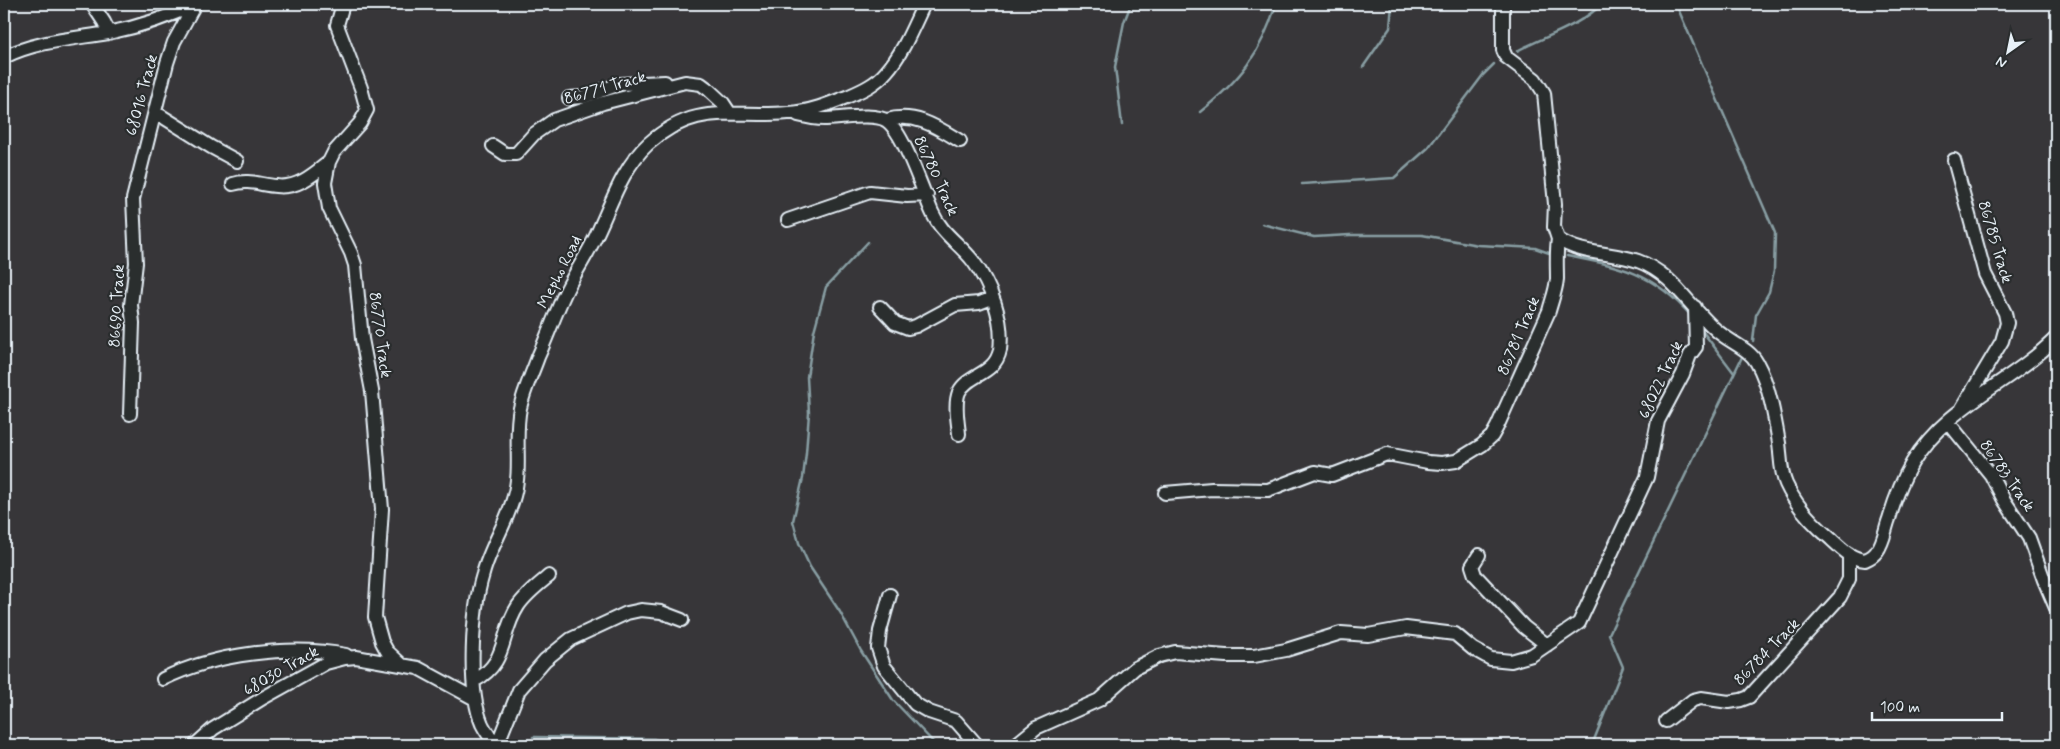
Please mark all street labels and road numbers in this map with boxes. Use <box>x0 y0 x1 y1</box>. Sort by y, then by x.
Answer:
street label: 68016 Track <box>121 52 163 138</box>
street label: 86771 Track <box>562 66 648 110</box>
street label: 86780 Track <box>908 133 964 219</box>
street label: 86785 Track <box>1973 198 2017 286</box>
street label: Mepho Road <box>533 232 587 312</box>
street label: 86690 Track <box>104 264 130 348</box>
street label: 86770 Track <box>364 291 396 379</box>
street label: 86781 Track <box>1493 293 1545 379</box>
street label: 68022 Track <box>1634 338 1688 422</box>
street label: 86783 Track <box>1975 436 2039 516</box>
street label: 86784 Track <box>1729 614 1805 690</box>
street label: 68030 Track <box>240 641 322 701</box>

